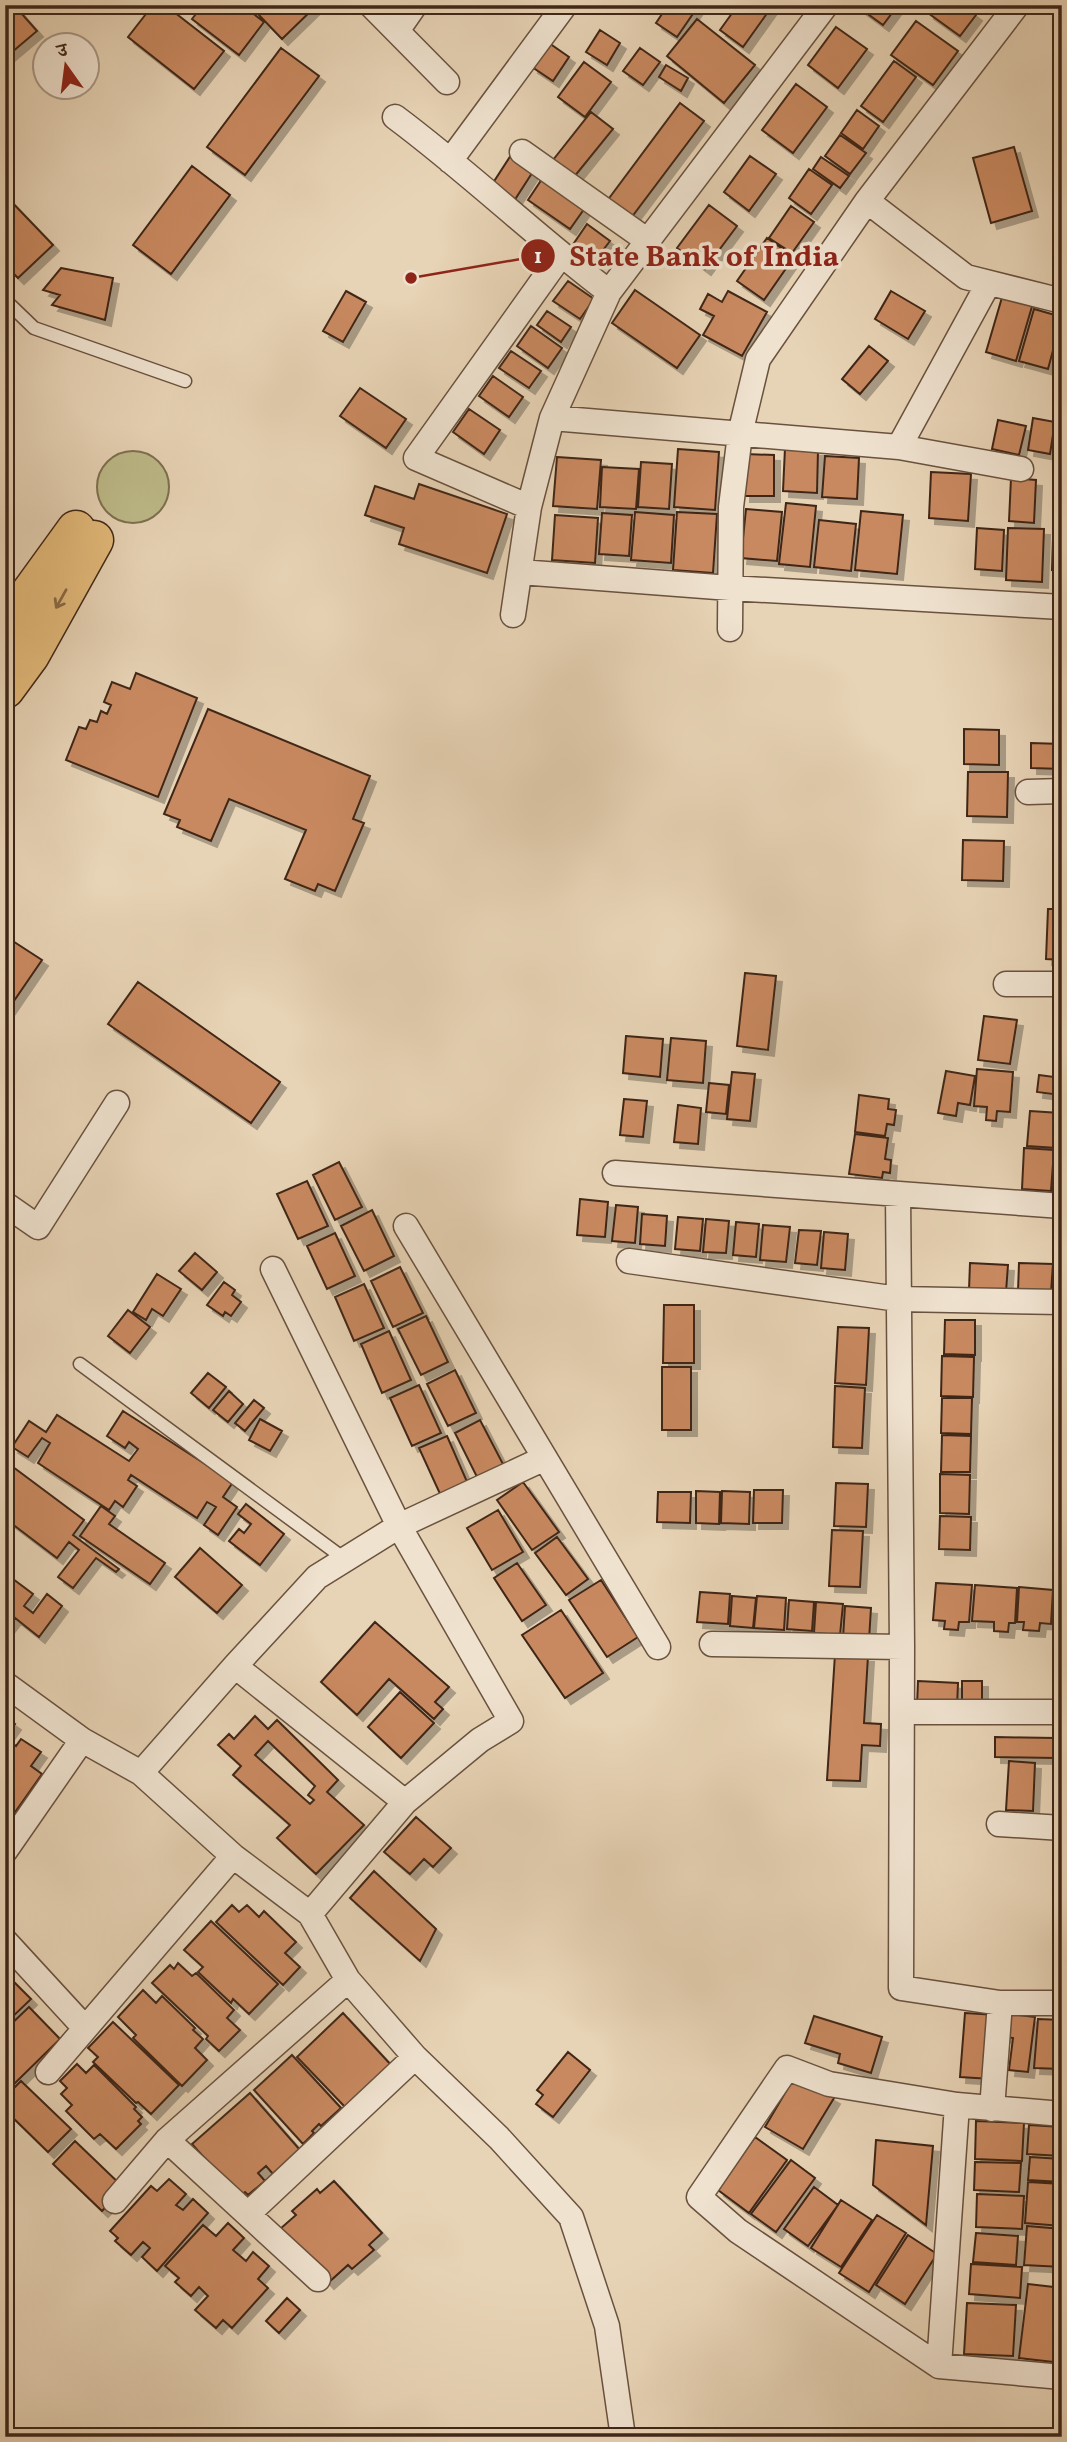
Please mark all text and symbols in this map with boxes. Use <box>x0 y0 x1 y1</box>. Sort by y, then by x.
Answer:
north arrow <box>32 32 102 102</box>
text: उ <box>53 37 71 66</box>
callout: State Bank of India <box>521 230 852 281</box>
text: State Bank of India <box>569 237 839 279</box>
text: 1 <box>534 243 542 272</box>
one-way arrow <box>54 589 68 609</box>

